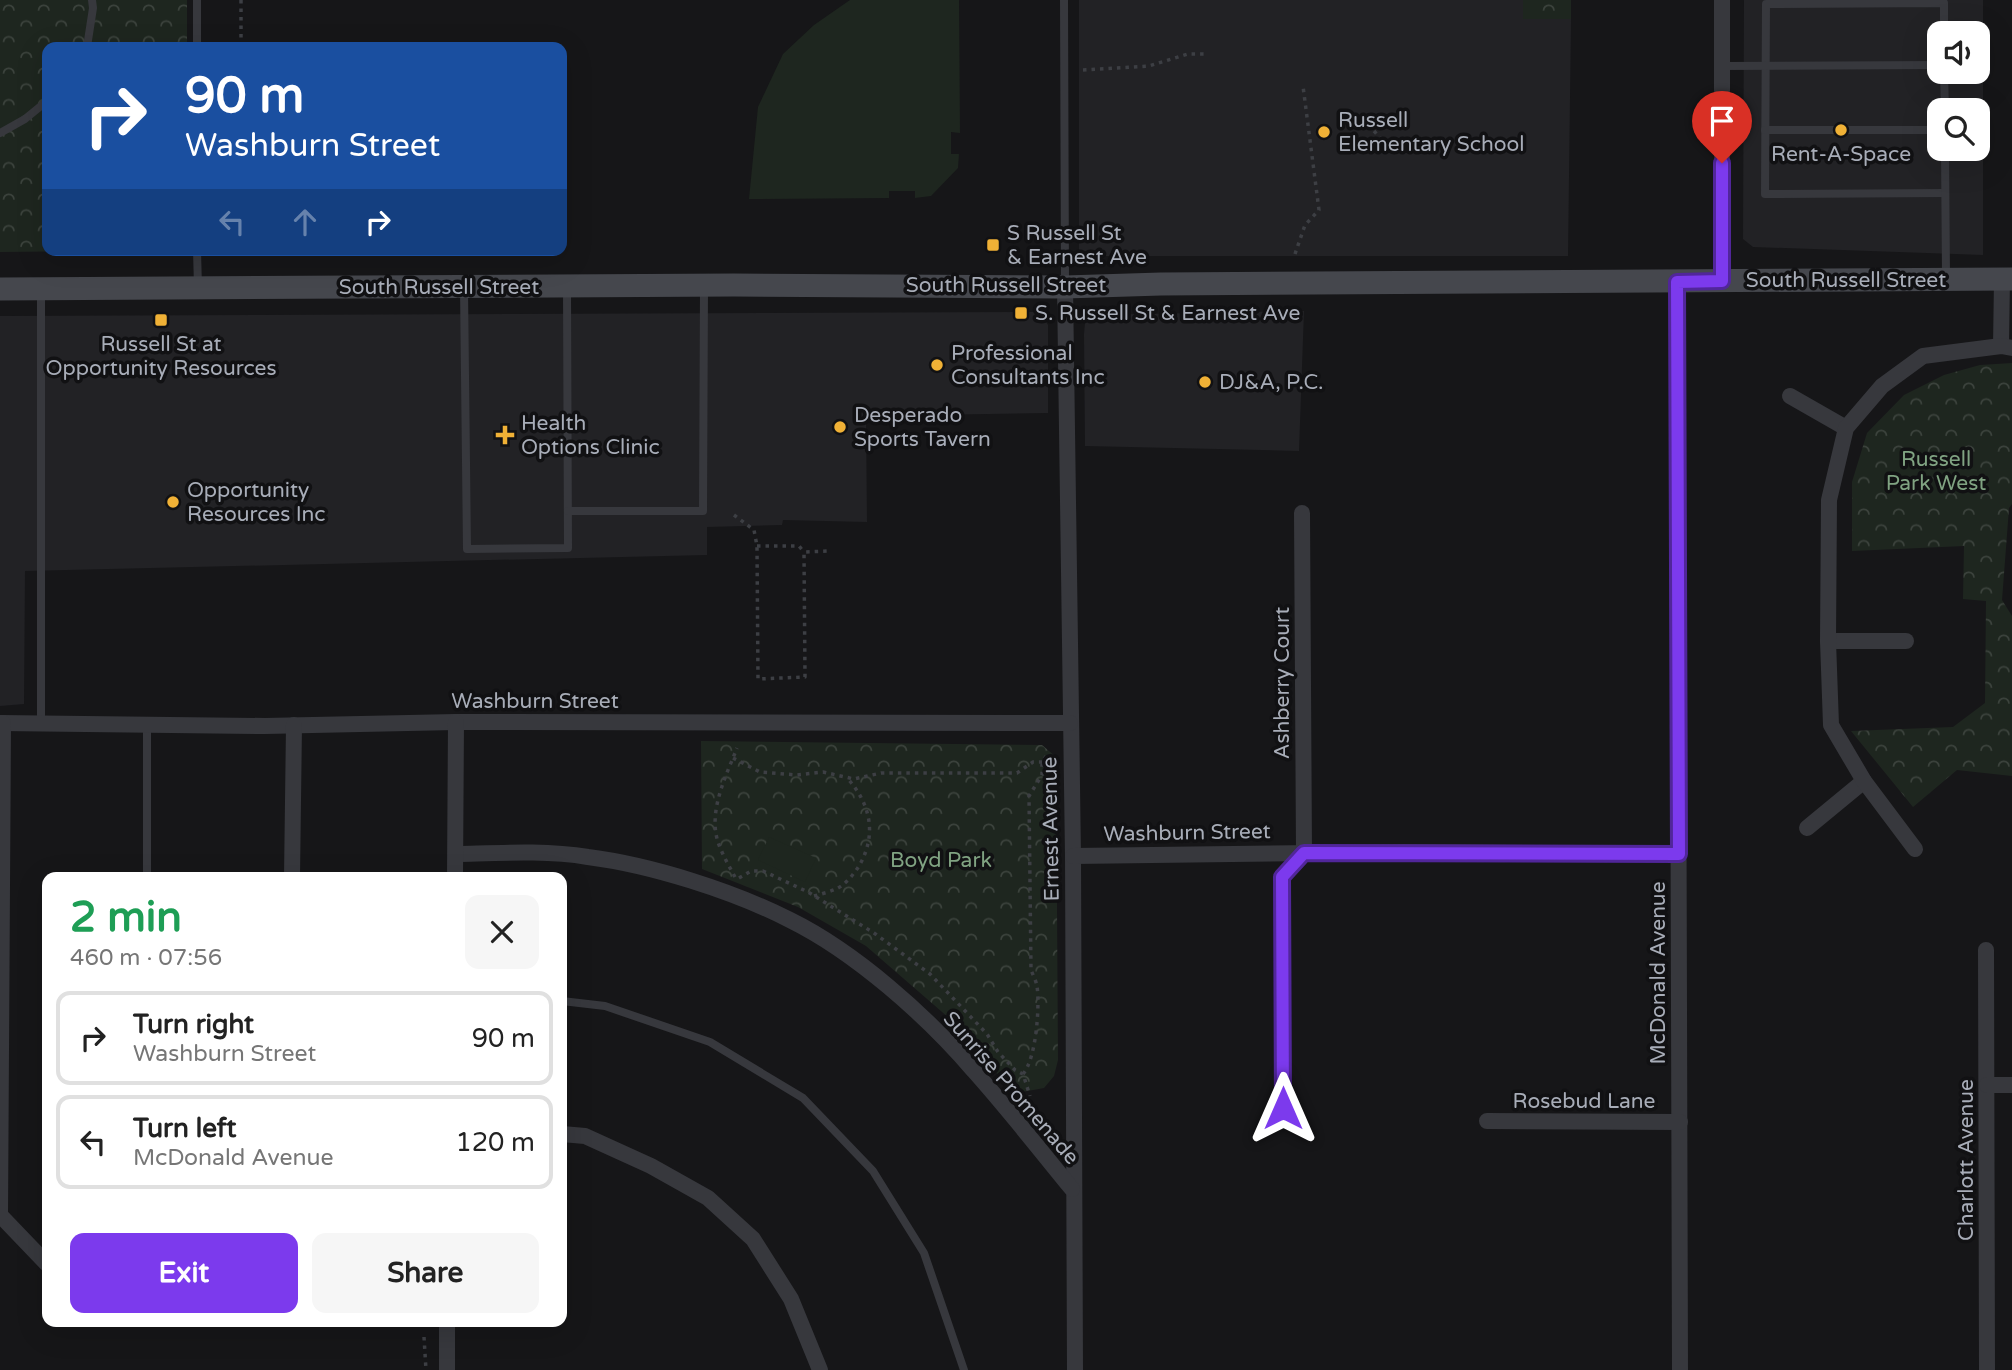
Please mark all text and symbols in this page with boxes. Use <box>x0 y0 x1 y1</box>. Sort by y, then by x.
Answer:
map controls <box>1927 21 1990 161</box>
button: sound <box>1927 21 1990 84</box>
text: 90 m <box>185 67 304 126</box>
icon: right <box>70 70 161 161</box>
pin <box>1692 91 1752 163</box>
button: search <box>1927 98 1990 161</box>
icon: arrive <box>1703 102 1741 140</box>
place label: Russell Elementary School <box>1338 108 1525 157</box>
marker: Rent-A-Space <box>1833 122 1849 138</box>
marker: Russell Elementary School <box>1316 124 1332 140</box>
text: Washburn Street <box>185 127 440 165</box>
place label: Rent-A-Space <box>1771 142 1911 167</box>
icon: left <box>213 203 251 241</box>
icon: ahead <box>286 203 324 241</box>
icon: right <box>359 203 397 241</box>
place label: S Russell St & Earnest Ave <box>1007 221 1147 270</box>
marker: S Russell St & Earnest Ave <box>985 237 1001 253</box>
street label: South Russell Street <box>1746 268 1946 293</box>
street label: South Russell Street <box>906 273 1106 298</box>
street label: South Russell Street <box>339 275 539 300</box>
place label: S. Russell St & Earnest Ave <box>1035 301 1300 326</box>
marker: S. Russell St & Earnest Ave <box>1013 305 1029 321</box>
marker: Russell St at Opportunity Resources <box>153 312 169 328</box>
place label: Russell St at Opportunity Resources <box>46 332 276 381</box>
place label: Professional Consultants Inc <box>951 341 1105 390</box>
marker: Professional Consultants Inc <box>929 357 945 373</box>
place label: DJ&A, P.C. <box>1219 370 1324 395</box>
marker: DJ&A, P.C. <box>1197 374 1213 390</box>
place label: Desperado Sports Tavern <box>854 403 991 452</box>
place label: Health Options Clinic <box>521 411 660 460</box>
marker: Desperado Sports Tavern <box>832 419 848 435</box>
marker: Health Options Clinic <box>495 425 515 445</box>
park label: Russell Park West <box>1886 447 1986 496</box>
place label: Opportunity Resources Inc <box>187 478 326 527</box>
marker: Opportunity Resources Inc <box>165 494 181 510</box>
street label: Ashberry Court <box>1270 607 1295 759</box>
street label: Washburn Street <box>451 689 619 714</box>
street label: Ernest Avenue <box>1037 756 1065 902</box>
street label: Washburn Street <box>1103 819 1271 847</box>
park label: Boyd Park <box>890 848 992 873</box>
street label: McDonald Avenue <box>1646 881 1671 1065</box>
text: 2 min <box>70 892 182 943</box>
button: close <box>465 895 539 969</box>
text: 460 m · 07:56 <box>70 944 222 972</box>
street label: Sunrise Promenade <box>938 1006 1084 1170</box>
text: Turn right <box>133 1009 254 1040</box>
icon: right <box>74 1019 112 1057</box>
text: 90 m <box>472 1023 535 1054</box>
text: Washburn Street <box>133 1040 316 1068</box>
position arrow <box>1246 1071 1320 1145</box>
street label: Charlott Avenue <box>1954 1079 1979 1241</box>
street label: Rosebud Lane <box>1512 1089 1656 1114</box>
text: Turn left <box>133 1113 236 1144</box>
icon: left <box>74 1123 112 1161</box>
text: 120 m <box>455 1127 535 1158</box>
text: McDonald Avenue <box>133 1144 333 1172</box>
button: Exit <box>70 1233 298 1313</box>
button: Share <box>312 1233 539 1313</box>

